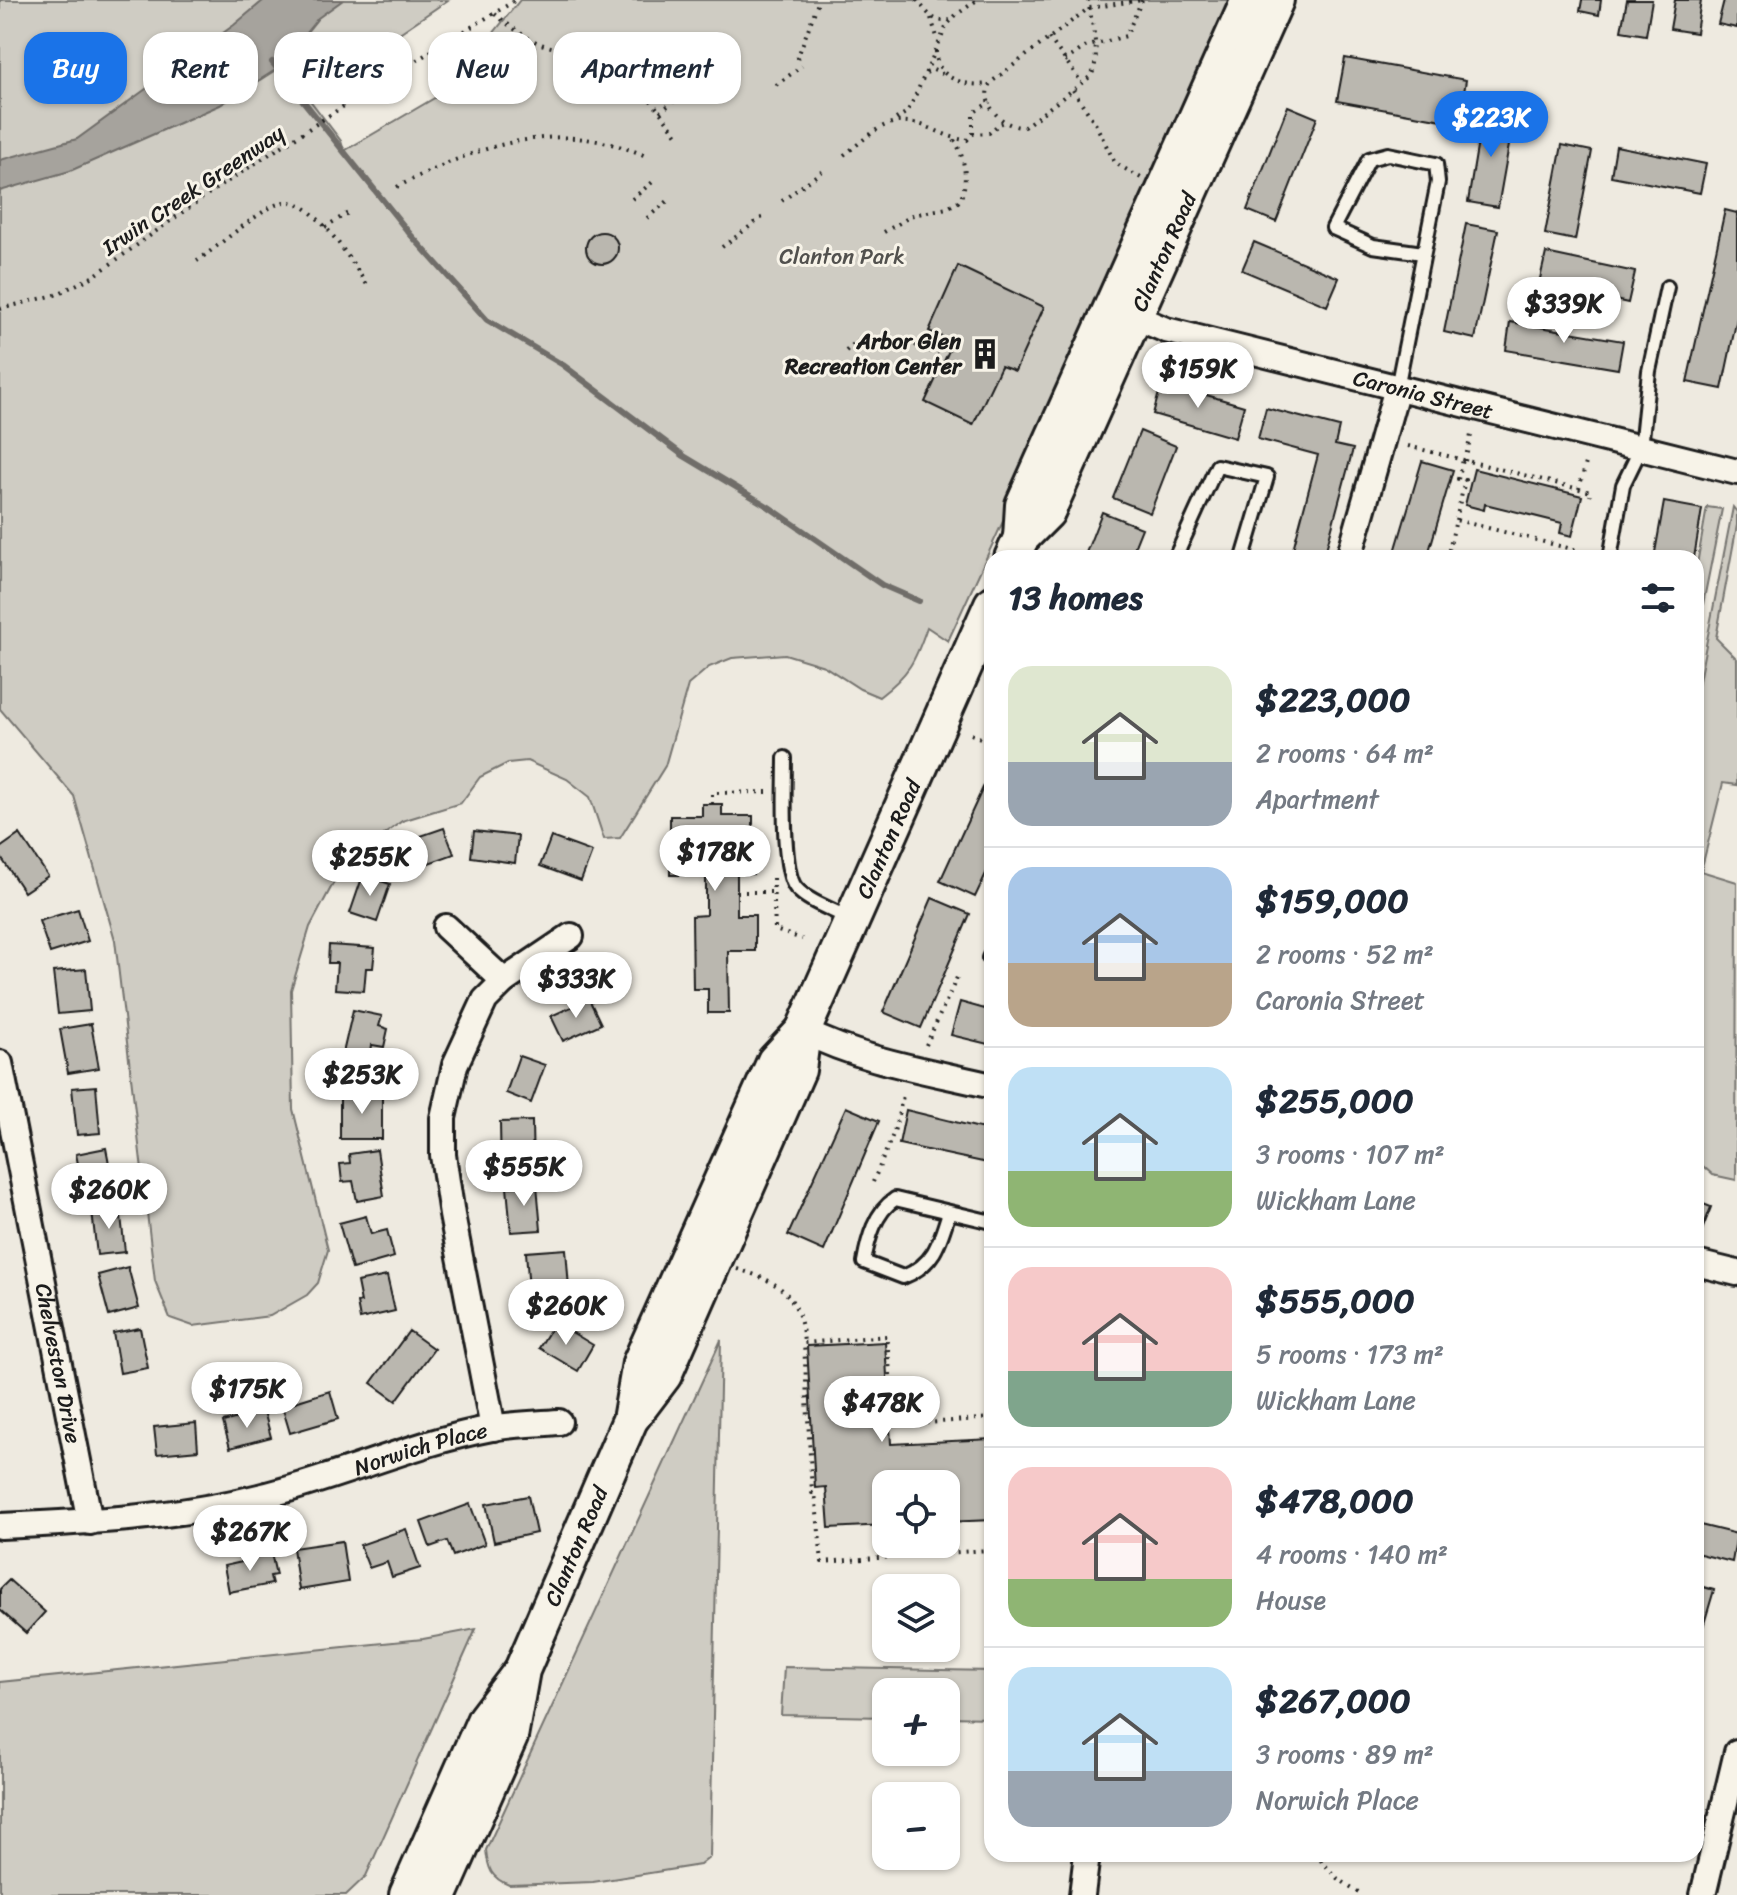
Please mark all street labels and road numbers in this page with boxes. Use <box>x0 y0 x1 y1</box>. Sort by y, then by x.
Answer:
street label: Irwin Creek Greenway <box>93 114 293 266</box>
street label: Clanton Road <box>1120 184 1208 318</box>
street label: Caronia Street <box>1349 358 1498 430</box>
street label: Clanton Road <box>844 771 932 905</box>
street label: Chelveston Drive <box>24 1280 94 1447</box>
street label: Norwich Place <box>348 1410 491 1487</box>
street label: Clanton Road <box>532 1478 619 1612</box>

